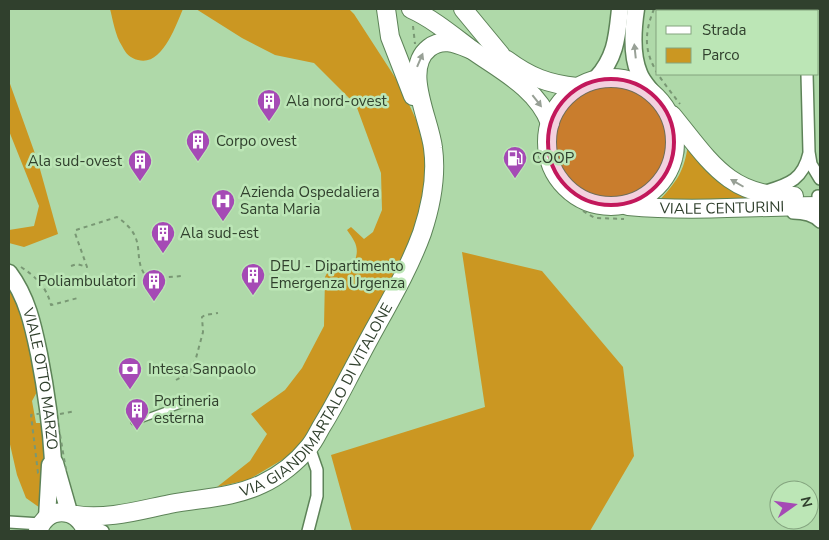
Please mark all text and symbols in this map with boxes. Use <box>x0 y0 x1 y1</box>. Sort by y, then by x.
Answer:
legend <box>656 10 819 75</box>
text: Strada <box>702 20 746 40</box>
one-way arrow <box>631 43 639 59</box>
text: Parco <box>702 45 740 65</box>
one-way arrow <box>416 53 425 68</box>
building icon: Ala nord-ovest <box>256 88 282 122</box>
place label: Ala nord-ovest <box>286 91 388 111</box>
one-way arrow <box>532 94 542 108</box>
building icon: Corpo ovest <box>185 128 211 162</box>
place label: Corpo ovest <box>216 131 297 151</box>
fuel station icon: COOP <box>502 145 528 179</box>
building icon: Ala sud-ovest <box>127 148 153 182</box>
place label: COOP <box>532 148 575 168</box>
place label: Ala sud-ovest <box>28 151 123 171</box>
one-way arrow <box>730 179 743 188</box>
place label: Azienda Ospedaliera Santa Maria <box>240 182 380 219</box>
hospital icon: Azienda Ospedaliera Santa Maria <box>210 188 236 222</box>
street label: VIALE CENTURINI <box>658 197 784 219</box>
building icon: Ala sud-est <box>150 220 176 254</box>
place label: Ala sud-est <box>180 223 259 243</box>
place label: DEU - Dipartimento Emergenza Urgenza <box>270 256 405 293</box>
building icon: DEU - Dipartimento Emergenza Urgenza <box>240 262 266 296</box>
building icon: Poliambulatori <box>141 268 167 302</box>
place label: Poliambulatori <box>38 271 136 291</box>
street label: VIA GIANDIMARTALO DI VITALONE <box>236 299 397 502</box>
street label: VIALE OTTO MARZO <box>18 305 62 451</box>
bank icon: Intesa Sanpaolo <box>117 356 143 390</box>
place label: Intesa Sanpaolo <box>148 359 256 379</box>
place label: Portineria esterna <box>154 391 219 428</box>
building icon: Portineria esterna <box>124 397 150 431</box>
north arrow <box>769 480 819 530</box>
text: N <box>796 495 817 509</box>

